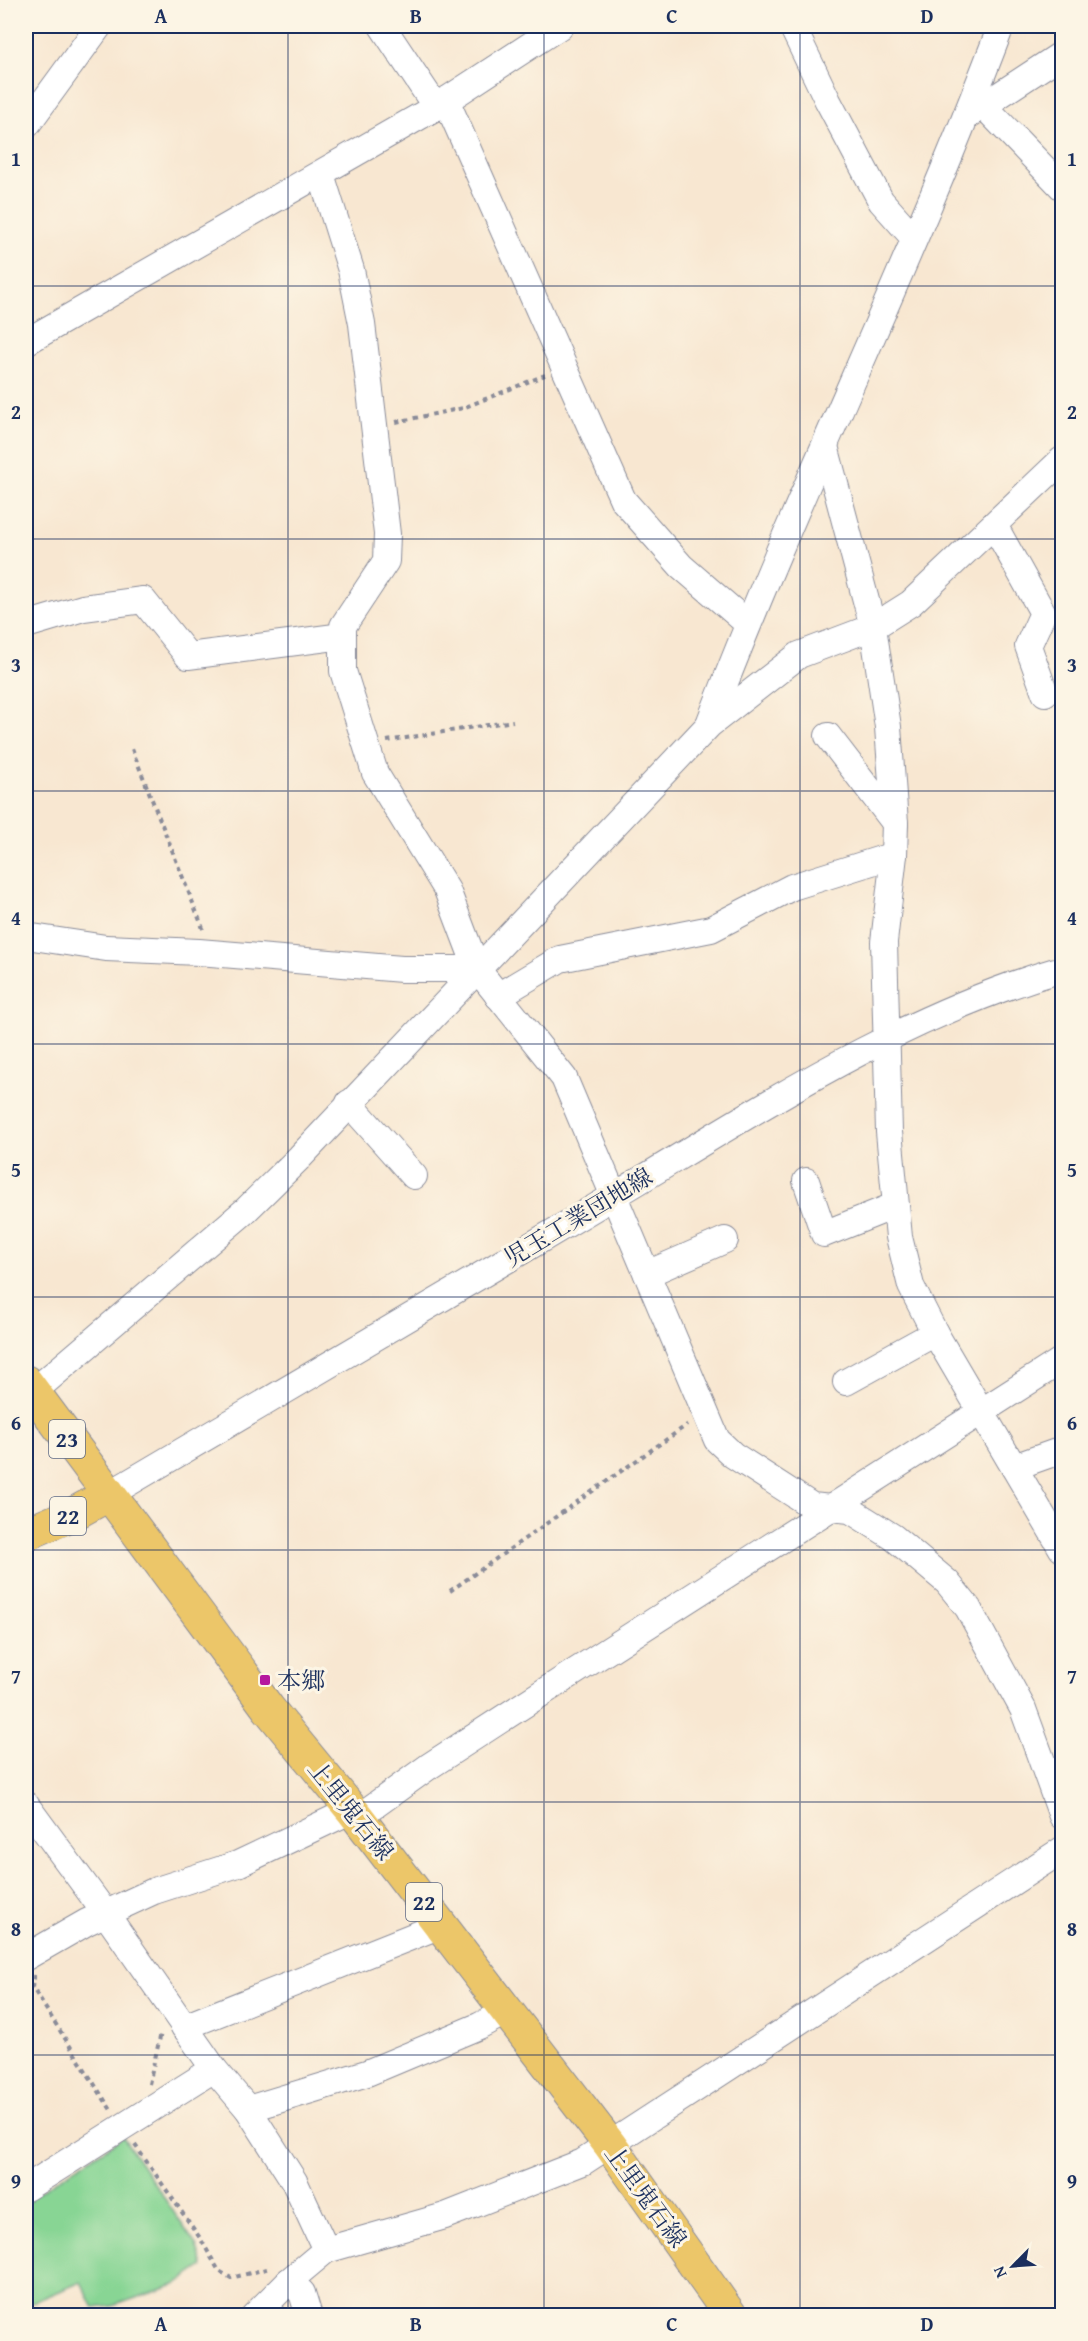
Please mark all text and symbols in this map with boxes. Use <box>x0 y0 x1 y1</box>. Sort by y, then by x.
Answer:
text: A <box>155 1 168 30</box>
text: B <box>410 1 422 30</box>
text: C <box>666 1 678 30</box>
text: D <box>920 1 934 30</box>
text: 1 <box>11 144 21 173</box>
text: 1 <box>1067 144 1077 173</box>
text: 2 <box>11 397 21 426</box>
text: 2 <box>1067 397 1077 426</box>
text: 3 <box>11 650 21 679</box>
text: 3 <box>1067 650 1077 679</box>
text: 4 <box>11 903 21 932</box>
text: 4 <box>1067 903 1077 932</box>
text: 5 <box>11 1155 21 1184</box>
text: 5 <box>1067 1155 1077 1184</box>
street label: 児玉工業団地線 <box>497 1159 659 1275</box>
text: 6 <box>11 1408 21 1437</box>
text: 6 <box>1067 1408 1077 1437</box>
road number: 23 <box>49 1420 85 1458</box>
road number: 22 <box>50 1497 86 1535</box>
text: 7 <box>11 1661 21 1690</box>
text: 7 <box>1067 1661 1077 1690</box>
place label: 本郷 <box>277 1663 325 1698</box>
marker: 本郷 <box>258 1673 272 1687</box>
street label: 上里鬼石線 <box>300 1752 402 1868</box>
road number: 22 <box>406 1883 442 1921</box>
text: 8 <box>11 1914 21 1943</box>
text: 8 <box>1067 1914 1077 1943</box>
street label: 上里鬼石線 <box>597 2137 695 2255</box>
text: 9 <box>11 2166 21 2195</box>
text: 9 <box>1067 2166 1077 2195</box>
north arrow <box>983 2236 1043 2296</box>
text: N <box>986 2262 1013 2282</box>
text: A <box>155 2309 168 2338</box>
text: B <box>410 2309 422 2338</box>
text: C <box>666 2309 678 2338</box>
text: D <box>920 2309 934 2338</box>

